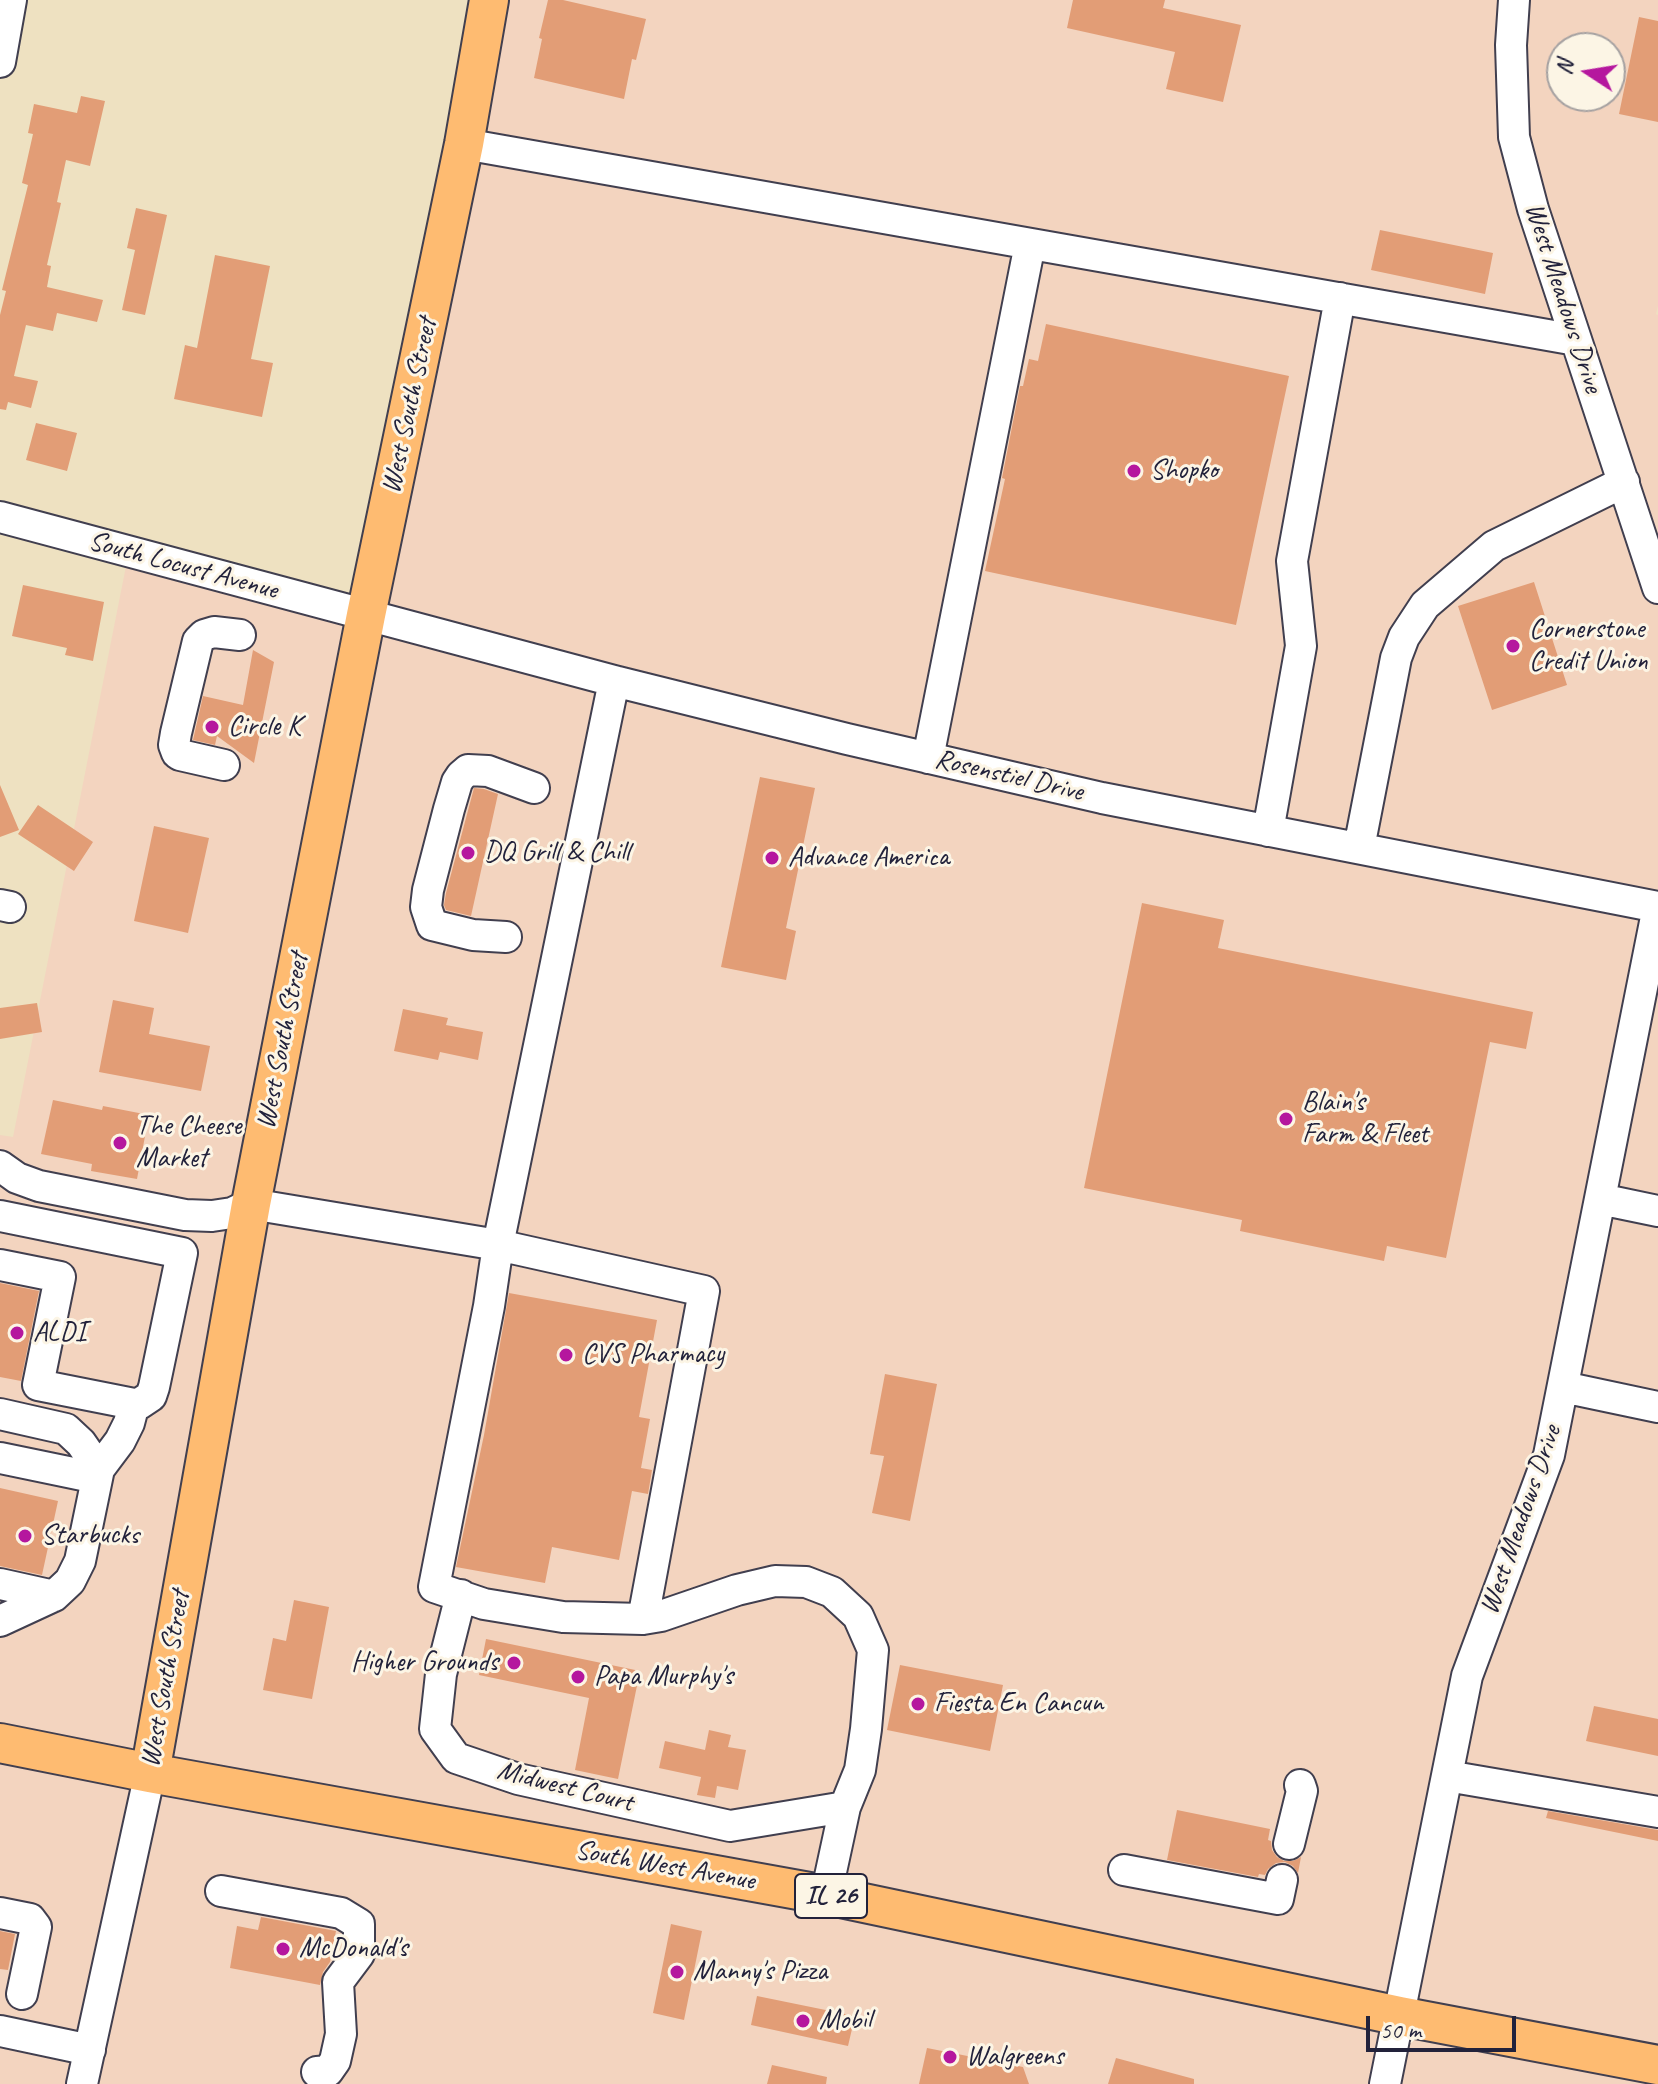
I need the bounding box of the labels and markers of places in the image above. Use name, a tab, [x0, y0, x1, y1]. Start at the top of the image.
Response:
place label: Shopko	[1150, 454, 1218, 488]
marker: Shopko	[1125, 462, 1143, 480]
place label: Cornerstone Credit Union	[1529, 613, 1647, 679]
marker: Cornerstone Credit Union	[1504, 637, 1522, 655]
place label: Circle K	[228, 710, 301, 744]
marker: Circle K	[203, 718, 221, 736]
place label: DQ Grill & Chill	[484, 836, 629, 870]
place label: Advance America	[788, 841, 949, 875]
marker: DQ Grill & Chill	[459, 844, 477, 862]
marker: Advance America	[763, 849, 781, 867]
place label: Blain's Farm & Fleet	[1302, 1086, 1428, 1152]
place label: The Cheese Market	[136, 1110, 241, 1176]
marker: Blain's Farm & Fleet	[1277, 1110, 1295, 1128]
marker: The Cheese Market	[111, 1134, 129, 1152]
place label: ALDI	[33, 1316, 86, 1350]
marker: ALDI	[8, 1324, 26, 1342]
place label: CVS Pharmacy	[582, 1338, 724, 1372]
marker: CVS Pharmacy	[557, 1346, 575, 1364]
place label: Starbucks	[41, 1519, 139, 1553]
marker: Starbucks	[16, 1527, 34, 1545]
place label: Higher Grounds	[351, 1646, 498, 1680]
marker: Higher Grounds	[505, 1654, 523, 1672]
place label: Papa Murphy's	[594, 1660, 733, 1694]
marker: Papa Murphy's	[569, 1668, 587, 1686]
place label: Fiesta En Cancun	[934, 1687, 1103, 1721]
marker: Fiesta En Cancun	[909, 1695, 927, 1713]
place label: McDonald's	[299, 1932, 408, 1966]
marker: McDonald's	[274, 1940, 292, 1958]
place label: Manny's Pizza	[693, 1955, 827, 1989]
marker: Manny's Pizza	[668, 1963, 686, 1981]
place label: Mobil	[819, 2004, 871, 2038]
marker: Mobil	[794, 2012, 812, 2030]
place label: Walgreens	[966, 2040, 1063, 2074]
marker: Walgreens	[941, 2048, 959, 2066]

